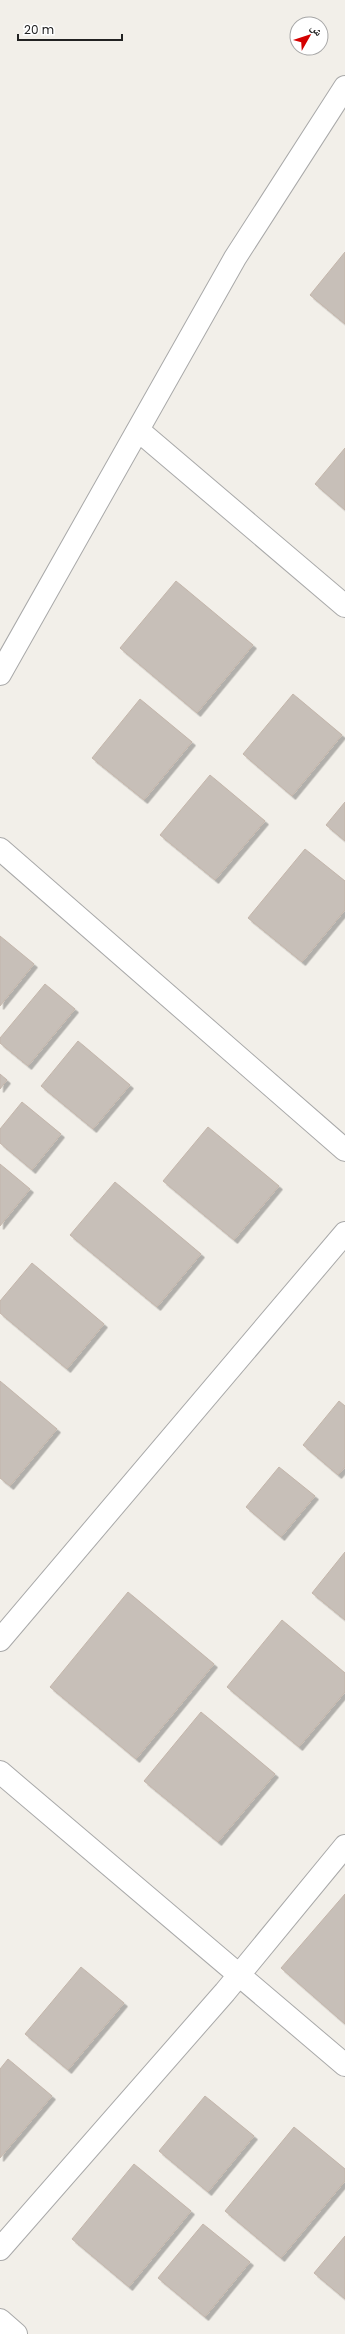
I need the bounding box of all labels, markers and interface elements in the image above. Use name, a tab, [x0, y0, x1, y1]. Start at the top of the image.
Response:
scale bar	[18, 16, 122, 42]
north arrow	[289, 16, 329, 56]
text: ش	[307, 20, 327, 40]
text: 20 m	[24, 21, 54, 38]

